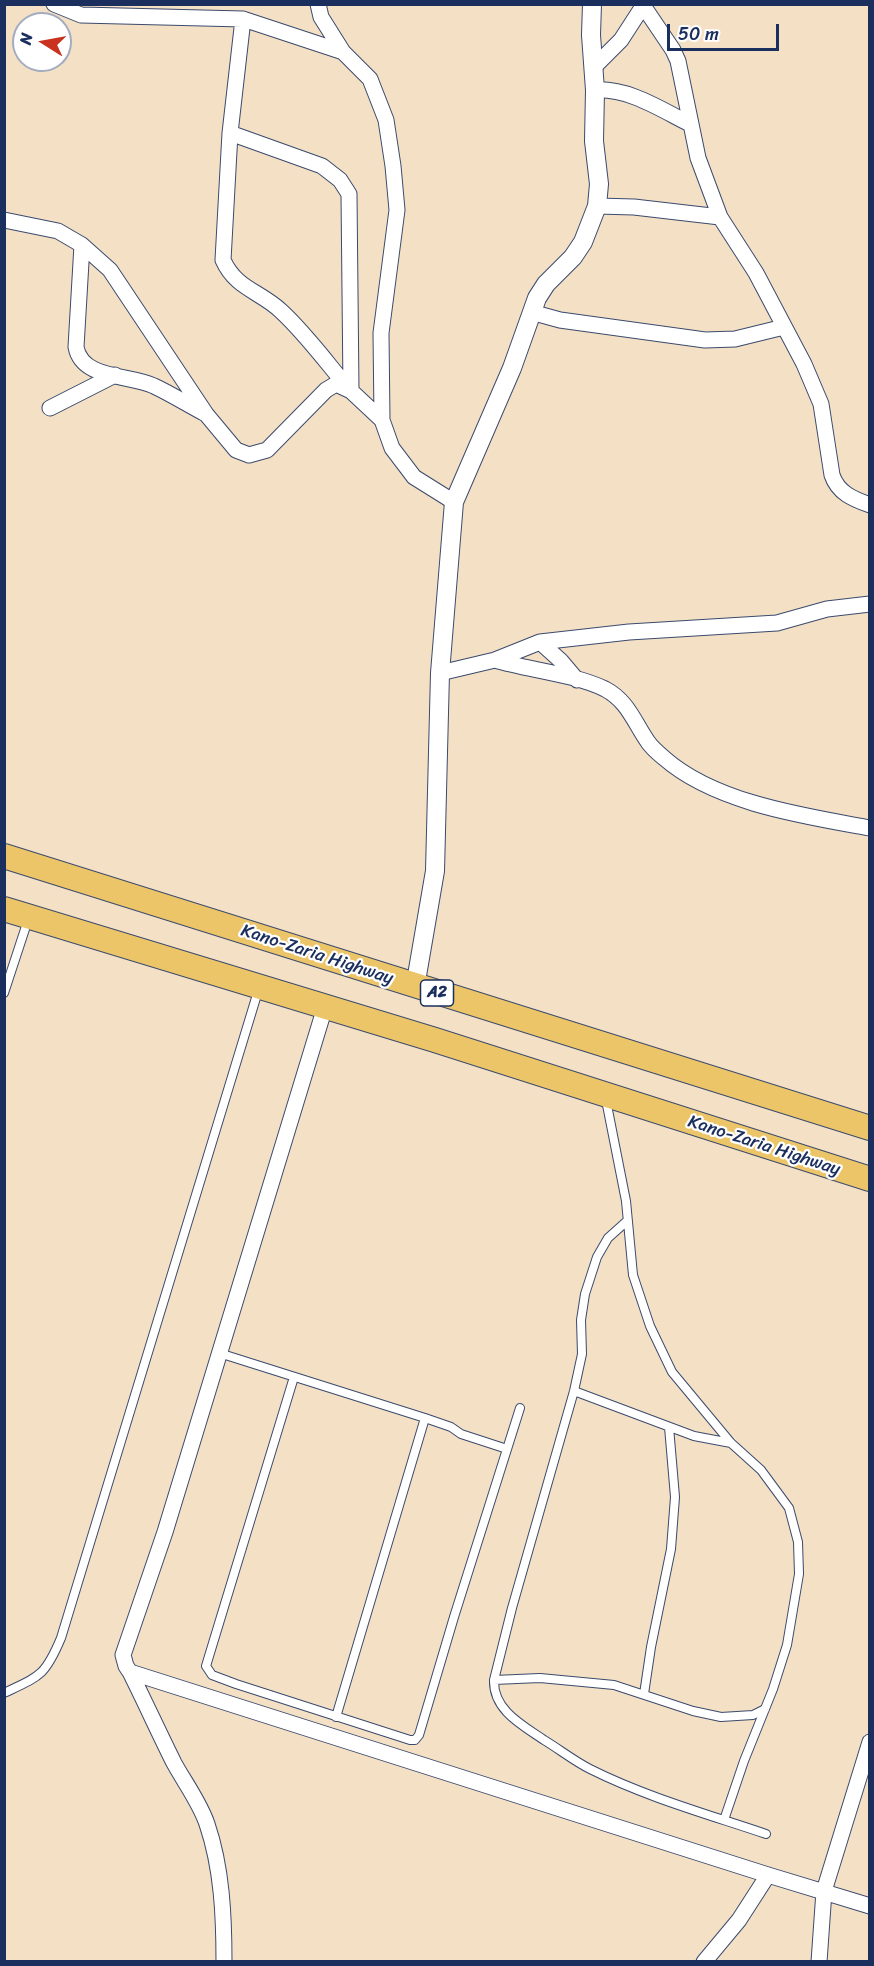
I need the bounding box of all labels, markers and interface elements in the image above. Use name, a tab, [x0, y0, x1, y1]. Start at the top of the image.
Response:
north arrow	[12, 12, 72, 72]
scale bar	[670, 12, 782, 50]
text: 50 m	[678, 18, 719, 50]
text: N	[11, 31, 41, 47]
street label: Kano-Zaria Highway	[238, 920, 396, 990]
road number: A2	[420, 980, 454, 1006]
street label: Kano-Zaria Highway	[685, 1111, 843, 1181]

